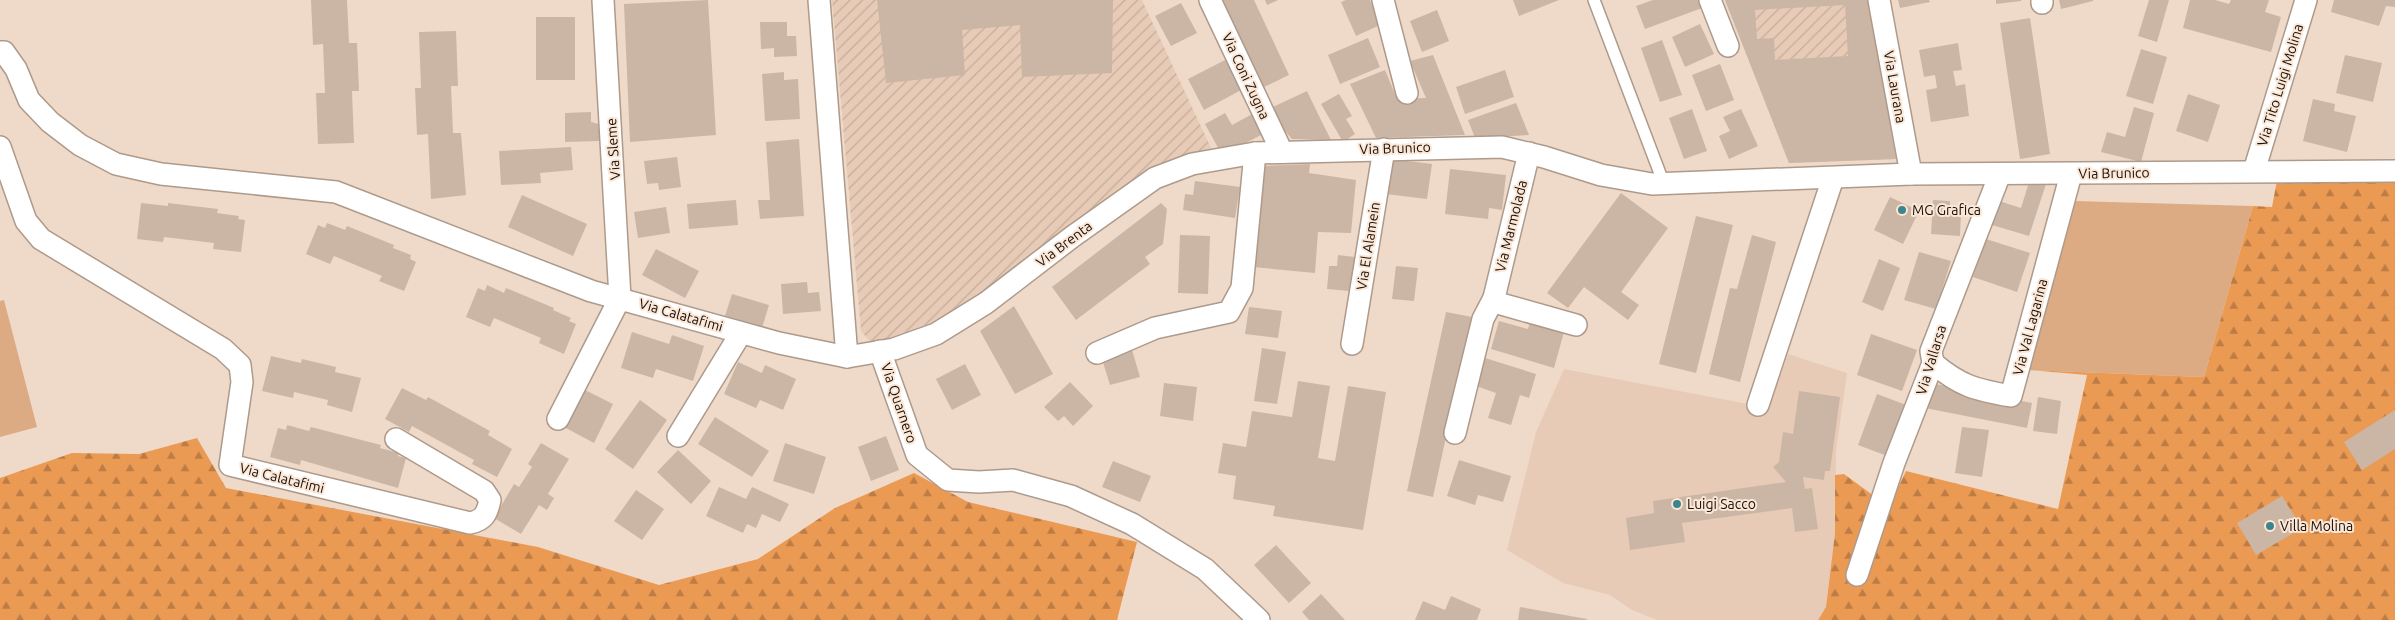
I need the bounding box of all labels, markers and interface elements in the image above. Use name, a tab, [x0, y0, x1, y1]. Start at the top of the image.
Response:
street label: Via Tito Luigi Molina	[2254, 22, 2306, 148]
street label: Via Coni Zugna	[1219, 30, 1273, 122]
street label: Via Laurana	[1881, 50, 1909, 124]
street label: Via Sleme	[603, 118, 623, 180]
street label: Via Brunico	[1359, 139, 1431, 157]
street label: Via Brunico	[2078, 164, 2150, 182]
street label: Via Marmolada	[1492, 178, 1530, 274]
street label: Via El Alamein	[1353, 201, 1383, 291]
place label: MG Grafica	[1912, 202, 1981, 218]
marker: MG Grafica	[1896, 204, 1908, 216]
street label: Via Brenta	[1033, 218, 1095, 270]
street label: Via Val Lagarina	[2009, 277, 2051, 377]
street label: Via Calatafimi	[637, 295, 725, 335]
street label: Via Vallarsa	[1913, 323, 1949, 397]
street label: Via Quarnero	[878, 361, 920, 445]
street label: Via Calatafimi	[238, 460, 326, 496]
place label: Luigi Sacco	[1687, 496, 1756, 512]
marker: Luigi Sacco	[1671, 498, 1683, 510]
place label: Villa Molina	[2280, 518, 2353, 534]
marker: Villa Molina	[2264, 520, 2276, 532]

